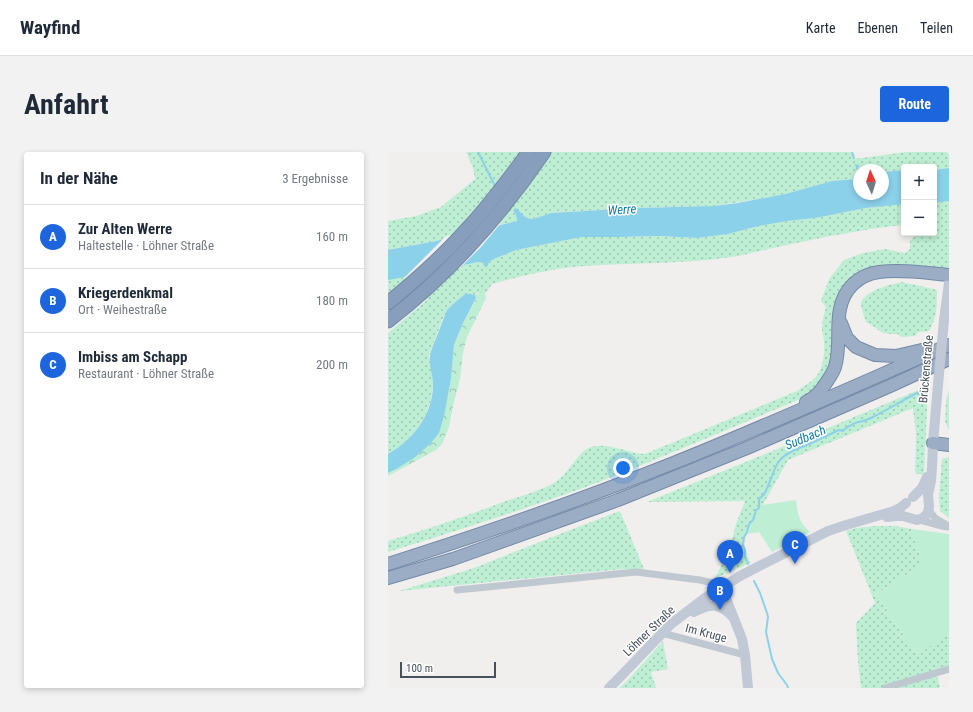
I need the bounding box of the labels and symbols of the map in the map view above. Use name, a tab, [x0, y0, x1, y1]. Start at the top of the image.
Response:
north arrow	[853, 164, 889, 200]
water label: Werre	[607, 201, 637, 218]
street label: Brückenstraße	[916, 334, 936, 404]
water label: Sudbach	[782, 422, 828, 453]
your location	[613, 458, 633, 478]
pin: C	[782, 531, 808, 564]
pin: A	[717, 540, 743, 573]
pin: B	[707, 577, 733, 610]
street label: Löhner Straße	[620, 603, 678, 659]
street label: Im Kruge	[684, 621, 729, 645]
scale bar	[400, 660, 496, 679]

